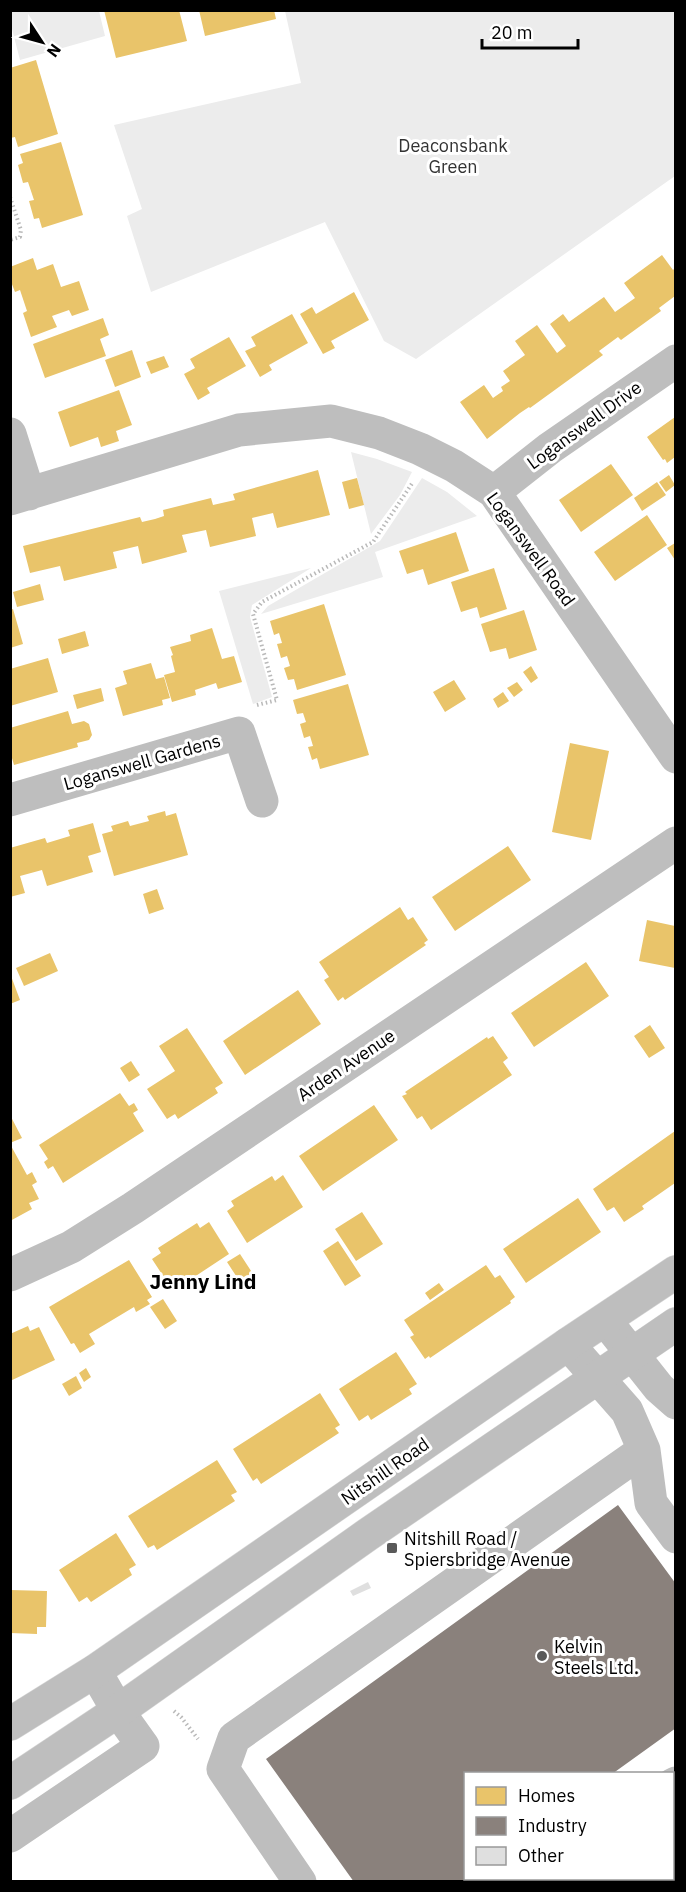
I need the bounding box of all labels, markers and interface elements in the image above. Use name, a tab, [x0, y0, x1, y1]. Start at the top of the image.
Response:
north arrow	[12, 12, 72, 72]
scale bar	[482, 12, 578, 50]
text: 20 m	[491, 21, 533, 44]
text: N	[43, 40, 66, 61]
park label: Deaconsbank Green	[398, 134, 508, 178]
street label: Loganswell Drive	[522, 376, 646, 474]
street label: Loganswell Road	[482, 487, 580, 611]
street label: Loganswell Gardens	[61, 729, 223, 795]
street label: Arden Avenue	[293, 1024, 399, 1106]
district label: Jenny Lind	[150, 1267, 257, 1295]
street label: Nitshill Road	[336, 1432, 434, 1510]
place label: Nitshill Road / Spiersbridge Avenue	[404, 1527, 570, 1571]
marker: Nitshill Road / Spiersbridge Avenue	[385, 1541, 399, 1555]
place label: Kelvin Steels Ltd.	[554, 1635, 639, 1679]
marker: Kelvin Steels Ltd.	[535, 1649, 549, 1663]
legend	[464, 1772, 674, 1880]
text: Homes	[518, 1784, 575, 1807]
text: Industry	[518, 1814, 587, 1837]
text: Other	[518, 1844, 564, 1867]

